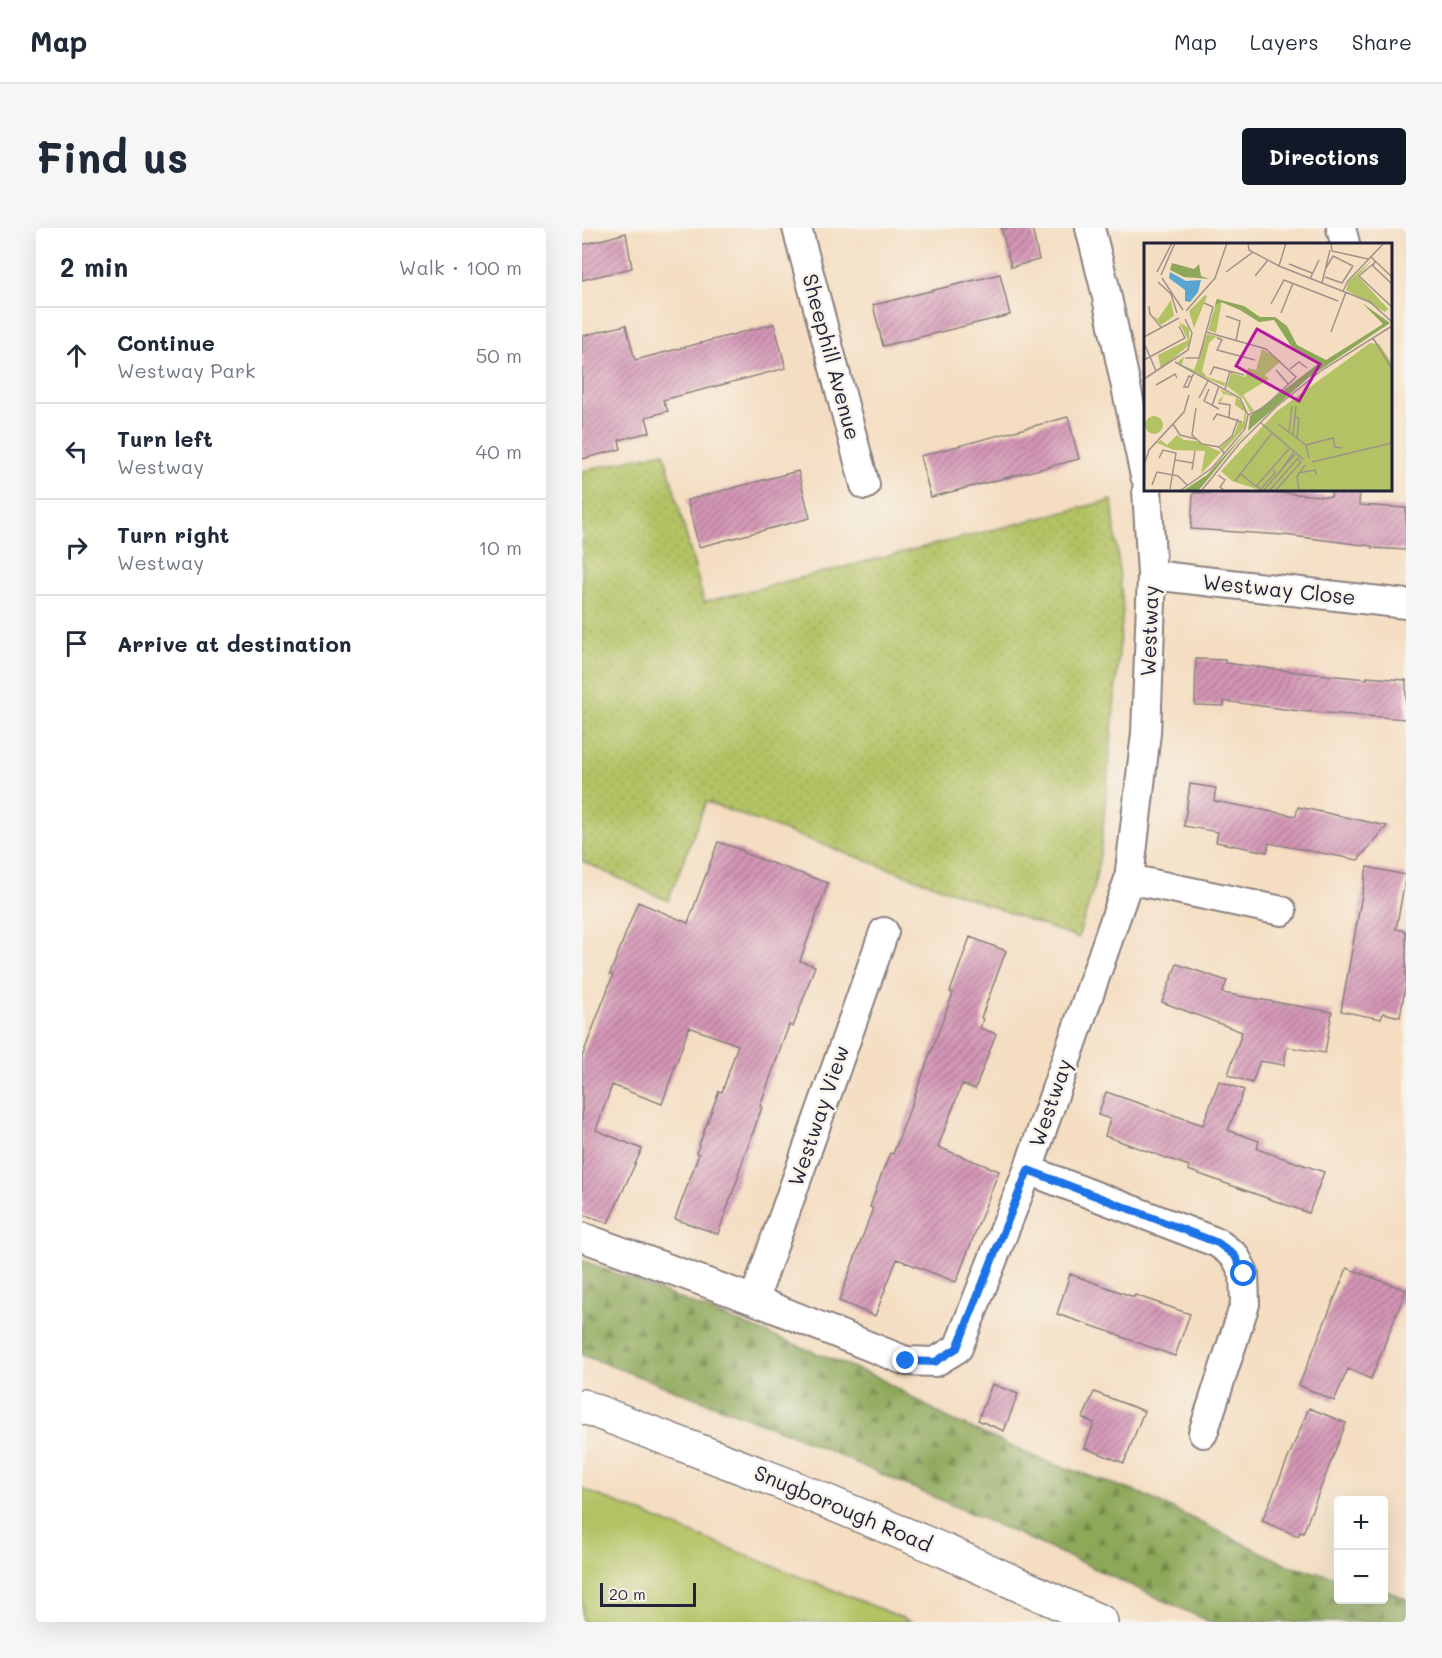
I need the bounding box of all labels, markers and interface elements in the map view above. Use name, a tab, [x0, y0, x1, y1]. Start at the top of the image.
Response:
text: Map	[30, 23, 87, 59]
text: Map	[1174, 28, 1217, 55]
text: Layers	[1250, 28, 1319, 55]
text: Share	[1352, 28, 1412, 55]
button: Directions	[1242, 128, 1406, 185]
text: Find us	[36, 129, 188, 184]
inset map	[1144, 243, 1391, 490]
text: 2 min	[60, 250, 128, 284]
text: Walk · 100 m	[399, 254, 522, 280]
street label: Sheephill Avenue	[797, 271, 868, 443]
text: Continue	[117, 328, 215, 357]
icon: ahead	[60, 339, 93, 372]
text: 50 m	[476, 342, 522, 368]
text: Westway Park	[117, 357, 256, 383]
text: Turn left	[117, 424, 213, 453]
icon: left	[60, 435, 93, 468]
text: 40 m	[476, 438, 522, 464]
text: Westway	[117, 453, 204, 479]
text: Turn right	[117, 520, 229, 549]
icon: right	[60, 531, 93, 564]
text: 10 m	[478, 534, 522, 560]
text: Westway	[117, 549, 204, 575]
street label: Westway Close	[1201, 567, 1357, 610]
street label: Westway	[1133, 585, 1164, 677]
icon: arrive	[60, 627, 93, 660]
text: Arrive at destination	[117, 629, 352, 658]
street label: Westway View	[781, 1042, 854, 1189]
street label: Westway	[1022, 1055, 1077, 1150]
route start	[1230, 1260, 1256, 1286]
route end	[892, 1347, 918, 1373]
street label: Snugborough Road	[751, 1458, 937, 1557]
map controls	[1334, 1496, 1388, 1604]
button: +	[1334, 1496, 1388, 1550]
button: −	[1334, 1550, 1388, 1604]
scale bar	[600, 1580, 696, 1608]
text: 20 m	[609, 1583, 646, 1604]

